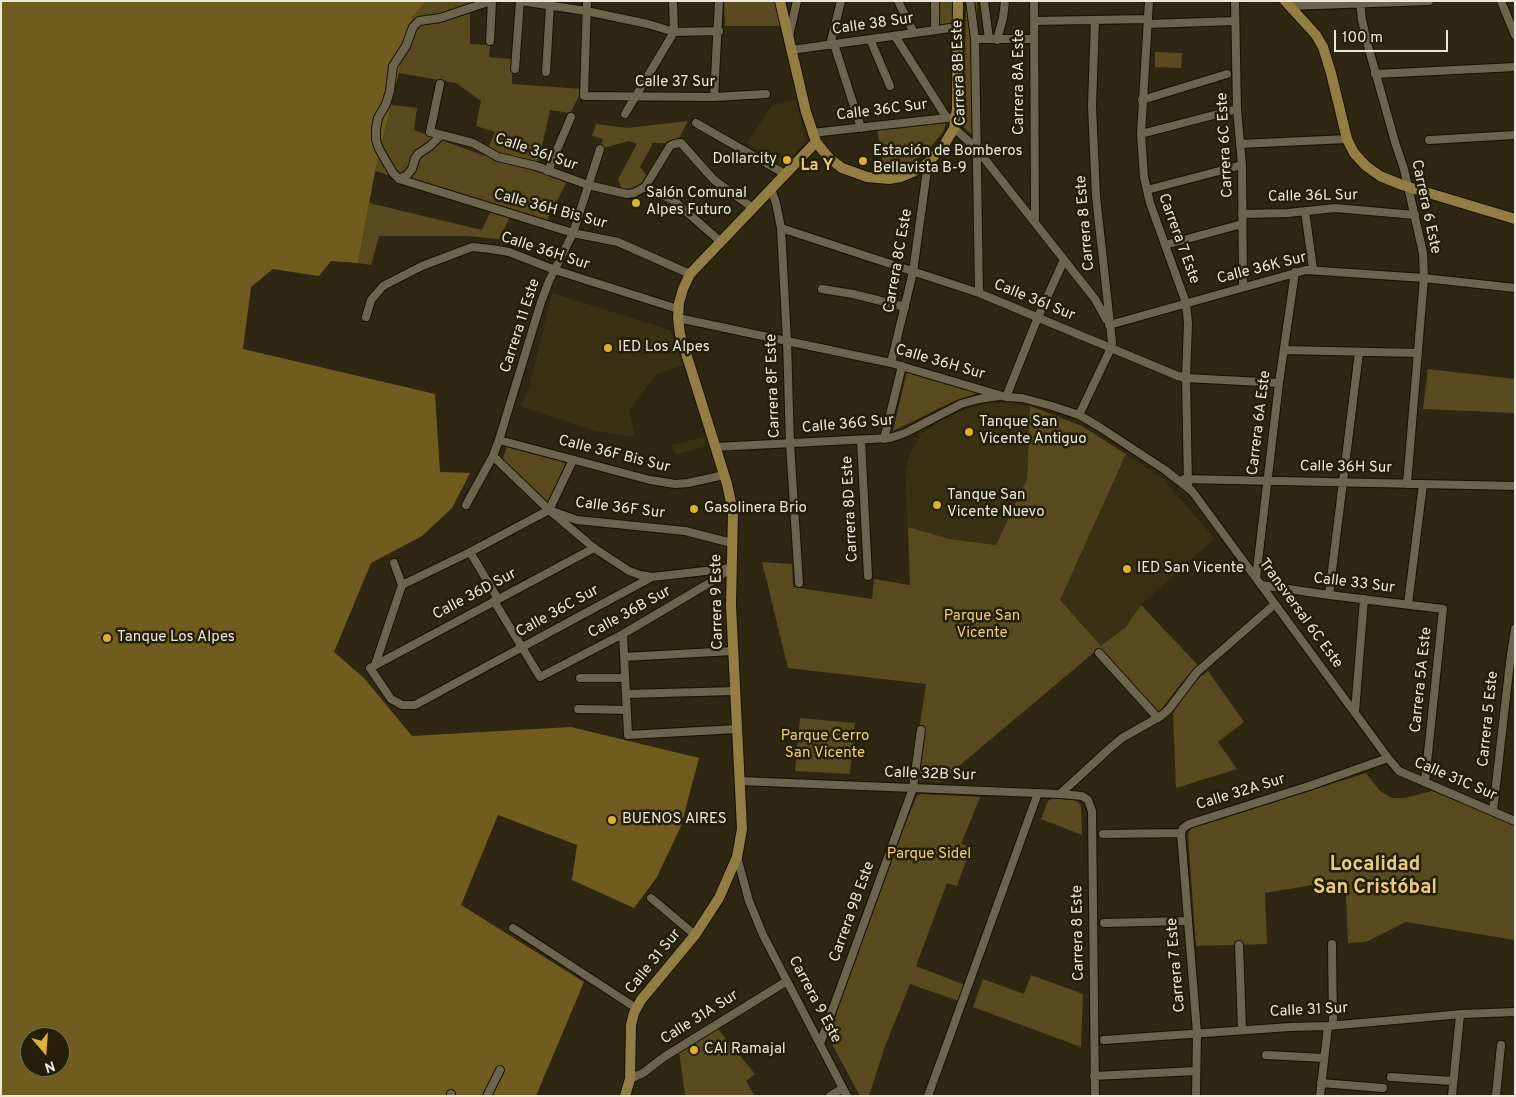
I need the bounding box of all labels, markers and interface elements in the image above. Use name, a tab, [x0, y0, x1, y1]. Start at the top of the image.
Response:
street label: Calle 38 Sur	[831, 10, 915, 40]
street label: Carrera 8B Este	[949, 20, 971, 126]
scale bar	[1336, 20, 1450, 52]
street label: Carrera 8A Este	[1011, 29, 1029, 135]
text: 100 m	[1342, 29, 1383, 48]
street label: Calle 37 Sur	[635, 74, 715, 92]
street label: Carrera 6C Este	[1214, 92, 1238, 198]
street label: Calle 36C Sur	[835, 96, 929, 126]
street label: Calle 36I Sur	[492, 130, 580, 176]
place label: Estación de Bomberos Bellavista B-9	[873, 143, 1022, 178]
place label: Dollarcity	[713, 151, 777, 169]
marker: Dollarcity	[781, 154, 793, 166]
marker: Estación de Bomberos Bellavista B-9	[857, 155, 869, 167]
district label: La Y	[801, 157, 833, 177]
street label: Carrera 6 Este	[1406, 158, 1444, 256]
street label: Carrera 8 Este	[1073, 174, 1099, 272]
place label: Salón Comunal Alpes Futuro	[646, 185, 747, 220]
street label: Calle 36H Bis Sur	[491, 186, 609, 234]
street label: Calle 36L Sur	[1268, 187, 1358, 207]
street label: Carrera 7 Este	[1153, 191, 1203, 287]
marker: Salón Comunal Alpes Futuro	[630, 197, 642, 209]
street label: Carrera 8C Este	[881, 207, 917, 315]
street label: Calle 36H Sur	[498, 229, 592, 275]
street label: Calle 36K Sur	[1215, 249, 1309, 289]
street label: Carrera 11 Este	[497, 277, 545, 375]
street label: Calle 36I Sur	[991, 277, 1077, 325]
street label: Carrera 8F Este	[763, 334, 785, 438]
place label: IED Los Alpes	[618, 339, 710, 357]
marker: IED Los Alpes	[602, 342, 614, 354]
street label: Calle 36H Sur	[893, 342, 987, 384]
street label: Carrera 6A Este	[1245, 369, 1275, 477]
street label: Calle 36G Sur	[801, 412, 895, 438]
place label: Tanque San Vicente Antiguo	[979, 414, 1087, 449]
marker: Tanque San Vicente Antiguo	[963, 426, 975, 438]
street label: Calle 36F Bis Sur	[556, 432, 672, 478]
street label: Carrera 8D Este	[839, 455, 863, 563]
street label: Calle 36H Sur	[1300, 458, 1392, 478]
place label: Tanque San Vicente Nuevo	[947, 487, 1044, 522]
street label: Calle 36F Sur	[574, 495, 666, 523]
marker: Tanque San Vicente Nuevo	[931, 499, 943, 511]
place label: Gasolinera Brio	[704, 500, 807, 518]
marker: Gasolinera Brio	[688, 503, 700, 515]
street label: Carrera 9 Este	[708, 554, 728, 650]
street label: Transversal 6C Este	[1254, 556, 1346, 672]
place label: IED San Vicente	[1137, 560, 1244, 578]
marker: IED San Vicente	[1121, 563, 1133, 575]
street label: Calle 36D Sur	[430, 565, 520, 625]
street label: Calle 33 Sur	[1312, 570, 1396, 598]
street label: Calle 36C Sur	[514, 582, 602, 642]
street label: Calle 36B Sur	[586, 583, 674, 643]
park label: Parque San Vicente	[944, 608, 1020, 643]
street label: Carrera 5A Este	[1408, 626, 1436, 734]
place label: Tanque Los Alpes	[117, 629, 235, 647]
marker: Tanque Los Alpes	[101, 632, 113, 644]
street label: Carrera 5 Este	[1475, 670, 1503, 768]
park label: Parque Cerro San Vicente	[781, 728, 869, 763]
street label: Calle 31C Sur	[1411, 754, 1499, 806]
street label: Calle 32B Sur	[884, 764, 976, 786]
street label: Calle 32A Sur	[1194, 771, 1288, 815]
place label: BUENOS AIRES	[622, 811, 727, 829]
marker: BUENOS AIRES	[606, 814, 618, 826]
park label: Parque Sidel	[887, 846, 971, 864]
district label: Localidad San Cristóbal	[1313, 854, 1437, 901]
street label: Carrera 9B Este	[826, 859, 880, 965]
street label: Carrera 8 Este	[1069, 885, 1089, 981]
street label: Carrera 7 Este	[1164, 917, 1190, 1013]
street label: Calle 31 Sur	[622, 926, 686, 998]
street label: Carrera 9 Este	[784, 953, 844, 1047]
street label: Calle 31A Sur	[658, 987, 742, 1049]
street label: Calle 31 Sur	[1269, 1000, 1349, 1022]
north arrow	[20, 1027, 70, 1077]
place label: CAI Ramajal	[704, 1041, 786, 1059]
marker: CAI Ramajal	[688, 1044, 700, 1056]
text: N	[42, 1056, 57, 1075]

